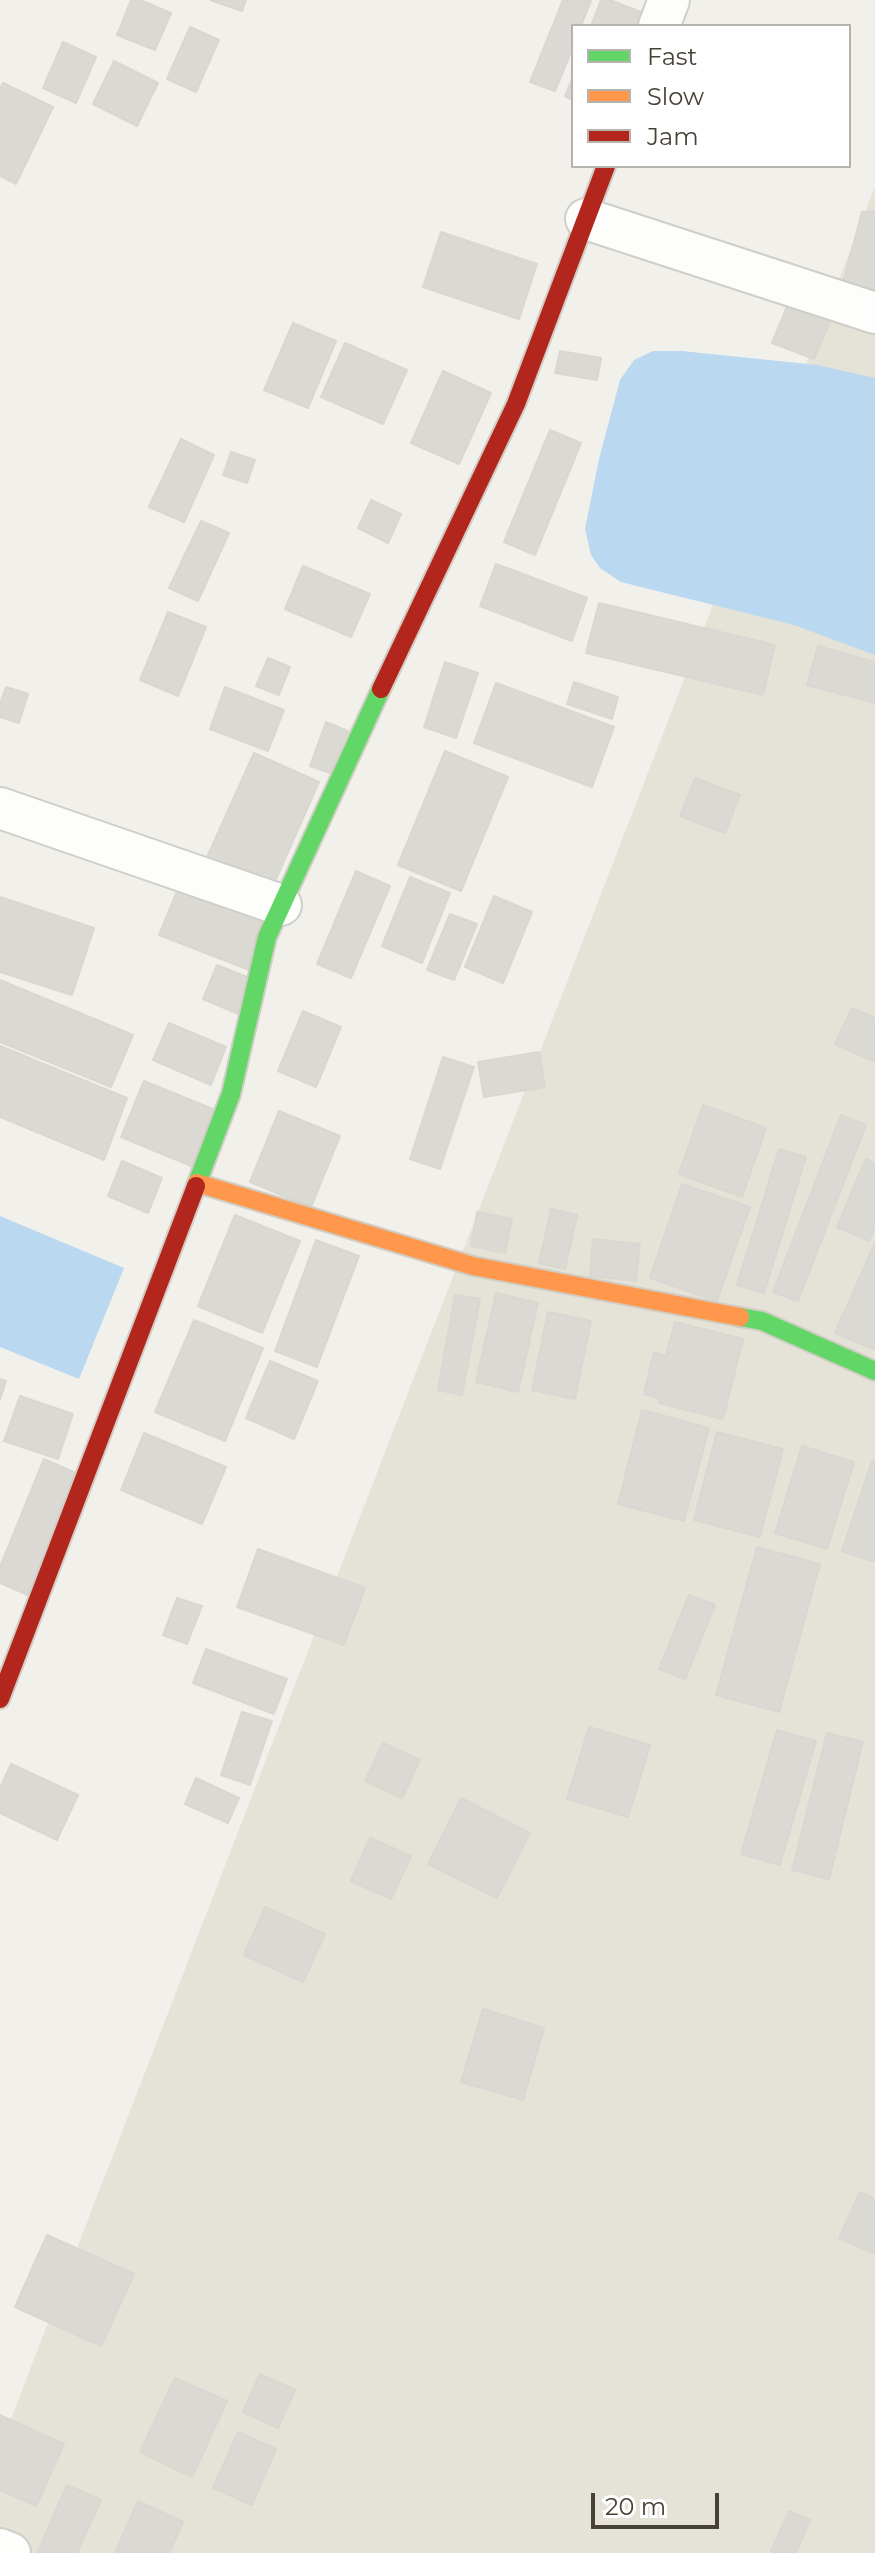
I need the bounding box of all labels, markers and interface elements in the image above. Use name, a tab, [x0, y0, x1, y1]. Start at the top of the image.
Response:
legend	[571, 24, 851, 168]
text: Fast	[647, 42, 697, 71]
text: Slow	[647, 82, 704, 111]
text: Jam	[647, 122, 699, 151]
scale bar	[595, 2477, 723, 2527]
text: 20 m	[605, 2492, 666, 2521]

